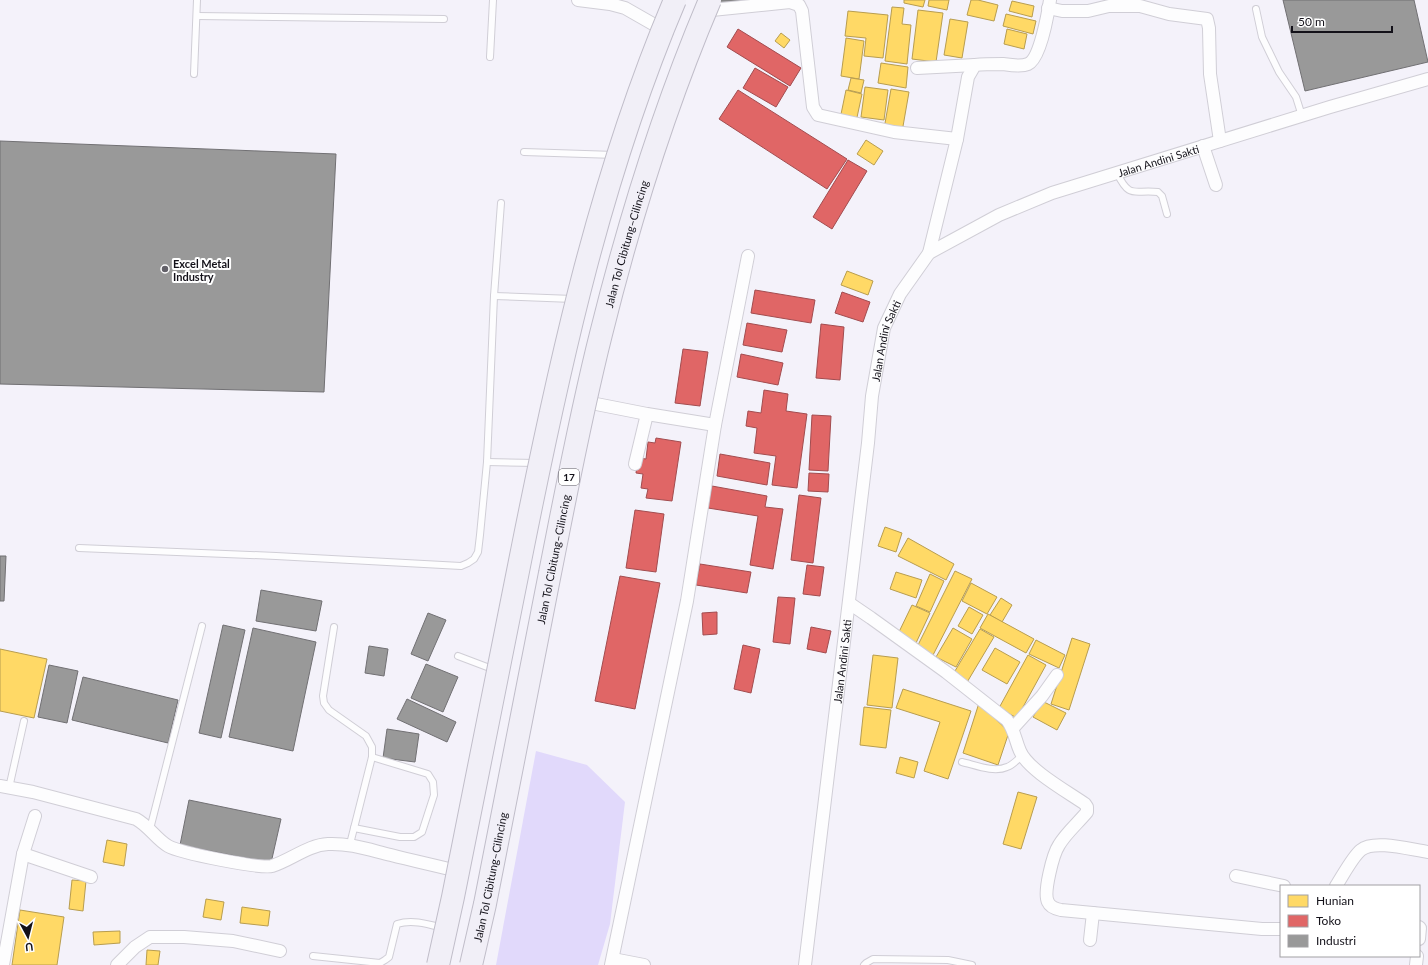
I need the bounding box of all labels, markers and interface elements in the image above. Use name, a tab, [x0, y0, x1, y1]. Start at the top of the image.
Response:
scale bar	[1292, 8, 1392, 34]
text: 50 m	[1298, 14, 1325, 29]
street label: Jalan Andini Sakti	[1116, 141, 1201, 179]
street label: Jalan Tol Cibitung–Cilincing	[602, 178, 650, 309]
place label: Excel Metal Industry	[173, 257, 230, 283]
marker: Excel Metal Industry	[160, 264, 170, 274]
street label: Jalan Andini Sakti	[868, 298, 903, 382]
road number: 17	[559, 469, 579, 485]
street label: Jalan Tol Cibitung–Cilincing	[533, 493, 572, 625]
street label: Jalan Andini Sakti	[830, 618, 853, 704]
street label: Jalan Tol Cibitung–Cilincing	[470, 811, 509, 943]
legend	[1280, 885, 1420, 957]
text: Hunian	[1316, 893, 1354, 908]
text: Toko	[1316, 913, 1341, 928]
north arrow	[8, 917, 48, 957]
text: Industri	[1316, 933, 1356, 948]
text: U	[24, 940, 34, 954]

